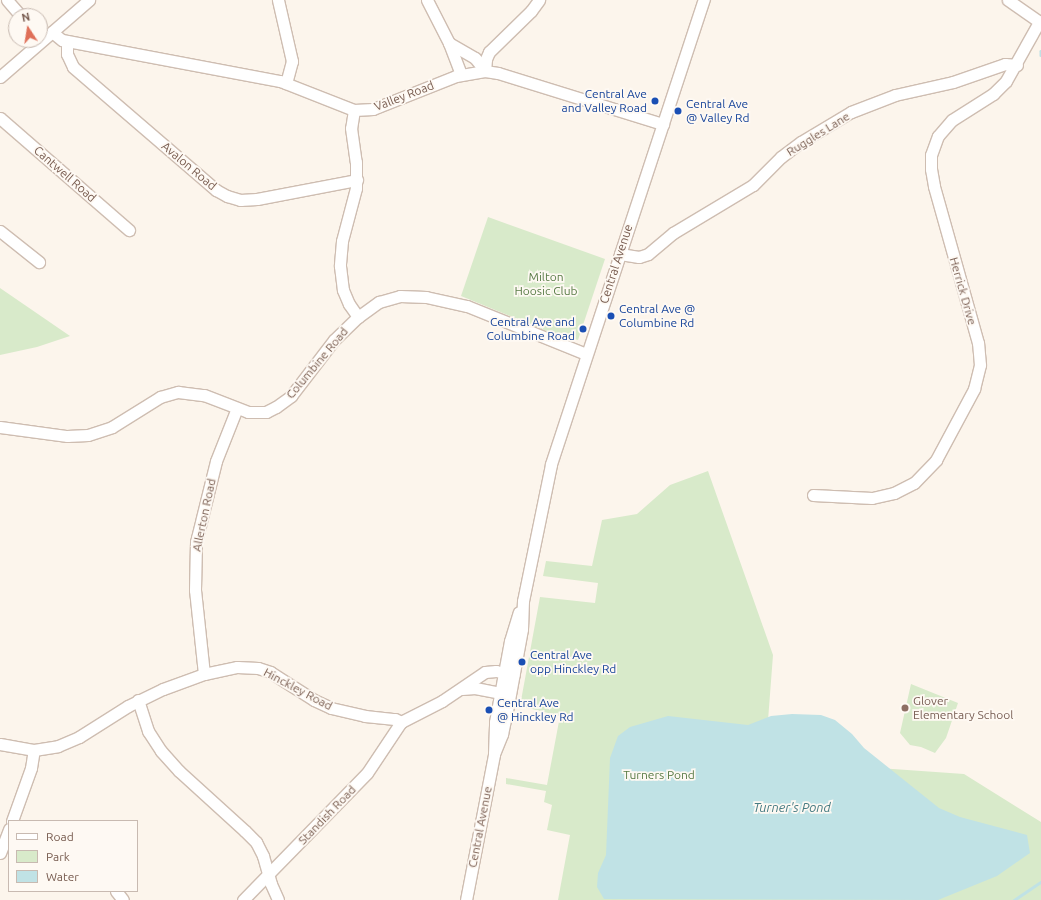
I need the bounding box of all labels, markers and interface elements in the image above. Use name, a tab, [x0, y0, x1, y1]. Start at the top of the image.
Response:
north arrow	[8, 8, 48, 48]
text: N	[20, 11, 31, 24]
street label: Valley Road	[372, 78, 436, 114]
place label: Central Ave and Valley Road	[562, 87, 647, 115]
marker: Central Ave and Valley Road	[650, 96, 660, 106]
place label: Central Ave @ Valley Rd	[686, 97, 750, 125]
marker: Central Ave @ Valley Rd	[673, 106, 683, 116]
street label: Ruggles Lane	[784, 109, 852, 159]
street label: Avalon Road	[159, 139, 219, 193]
street label: Cantwell Road	[31, 143, 99, 205]
street label: Central Avenue	[596, 223, 636, 305]
street label: Herrick Drive	[946, 255, 980, 327]
park label: Milton Hoosic Club	[514, 270, 578, 298]
place label: Central Ave @ Columbine Rd	[619, 302, 695, 330]
marker: Central Ave @ Columbine Rd	[606, 311, 616, 321]
place label: Central Ave and Columbine Road	[486, 315, 575, 343]
street label: Columbine Road	[283, 324, 351, 402]
marker: Central Ave and Columbine Road	[578, 324, 588, 334]
street label: Allerton Road	[189, 477, 219, 553]
place label: Central Ave opp Hinckley Rd	[530, 648, 616, 676]
marker: Central Ave opp Hinckley Rd	[517, 657, 527, 667]
street label: Hinckley Road	[261, 665, 335, 713]
place label: Glover Elementary School	[913, 694, 1013, 722]
place label: Central Ave @ Hinckley Rd	[497, 696, 574, 724]
marker: Glover Elementary School	[900, 703, 910, 713]
marker: Central Ave @ Hinckley Rd	[484, 705, 494, 715]
park label: Turners Pond	[623, 768, 695, 782]
street label: Standish Road	[295, 783, 359, 847]
street label: Central Avenue	[465, 785, 495, 869]
water label: Turner's Pond	[753, 799, 831, 815]
legend	[8, 820, 138, 892]
text: Road	[46, 830, 74, 843]
text: Park	[46, 850, 70, 863]
text: Water	[46, 870, 79, 883]

